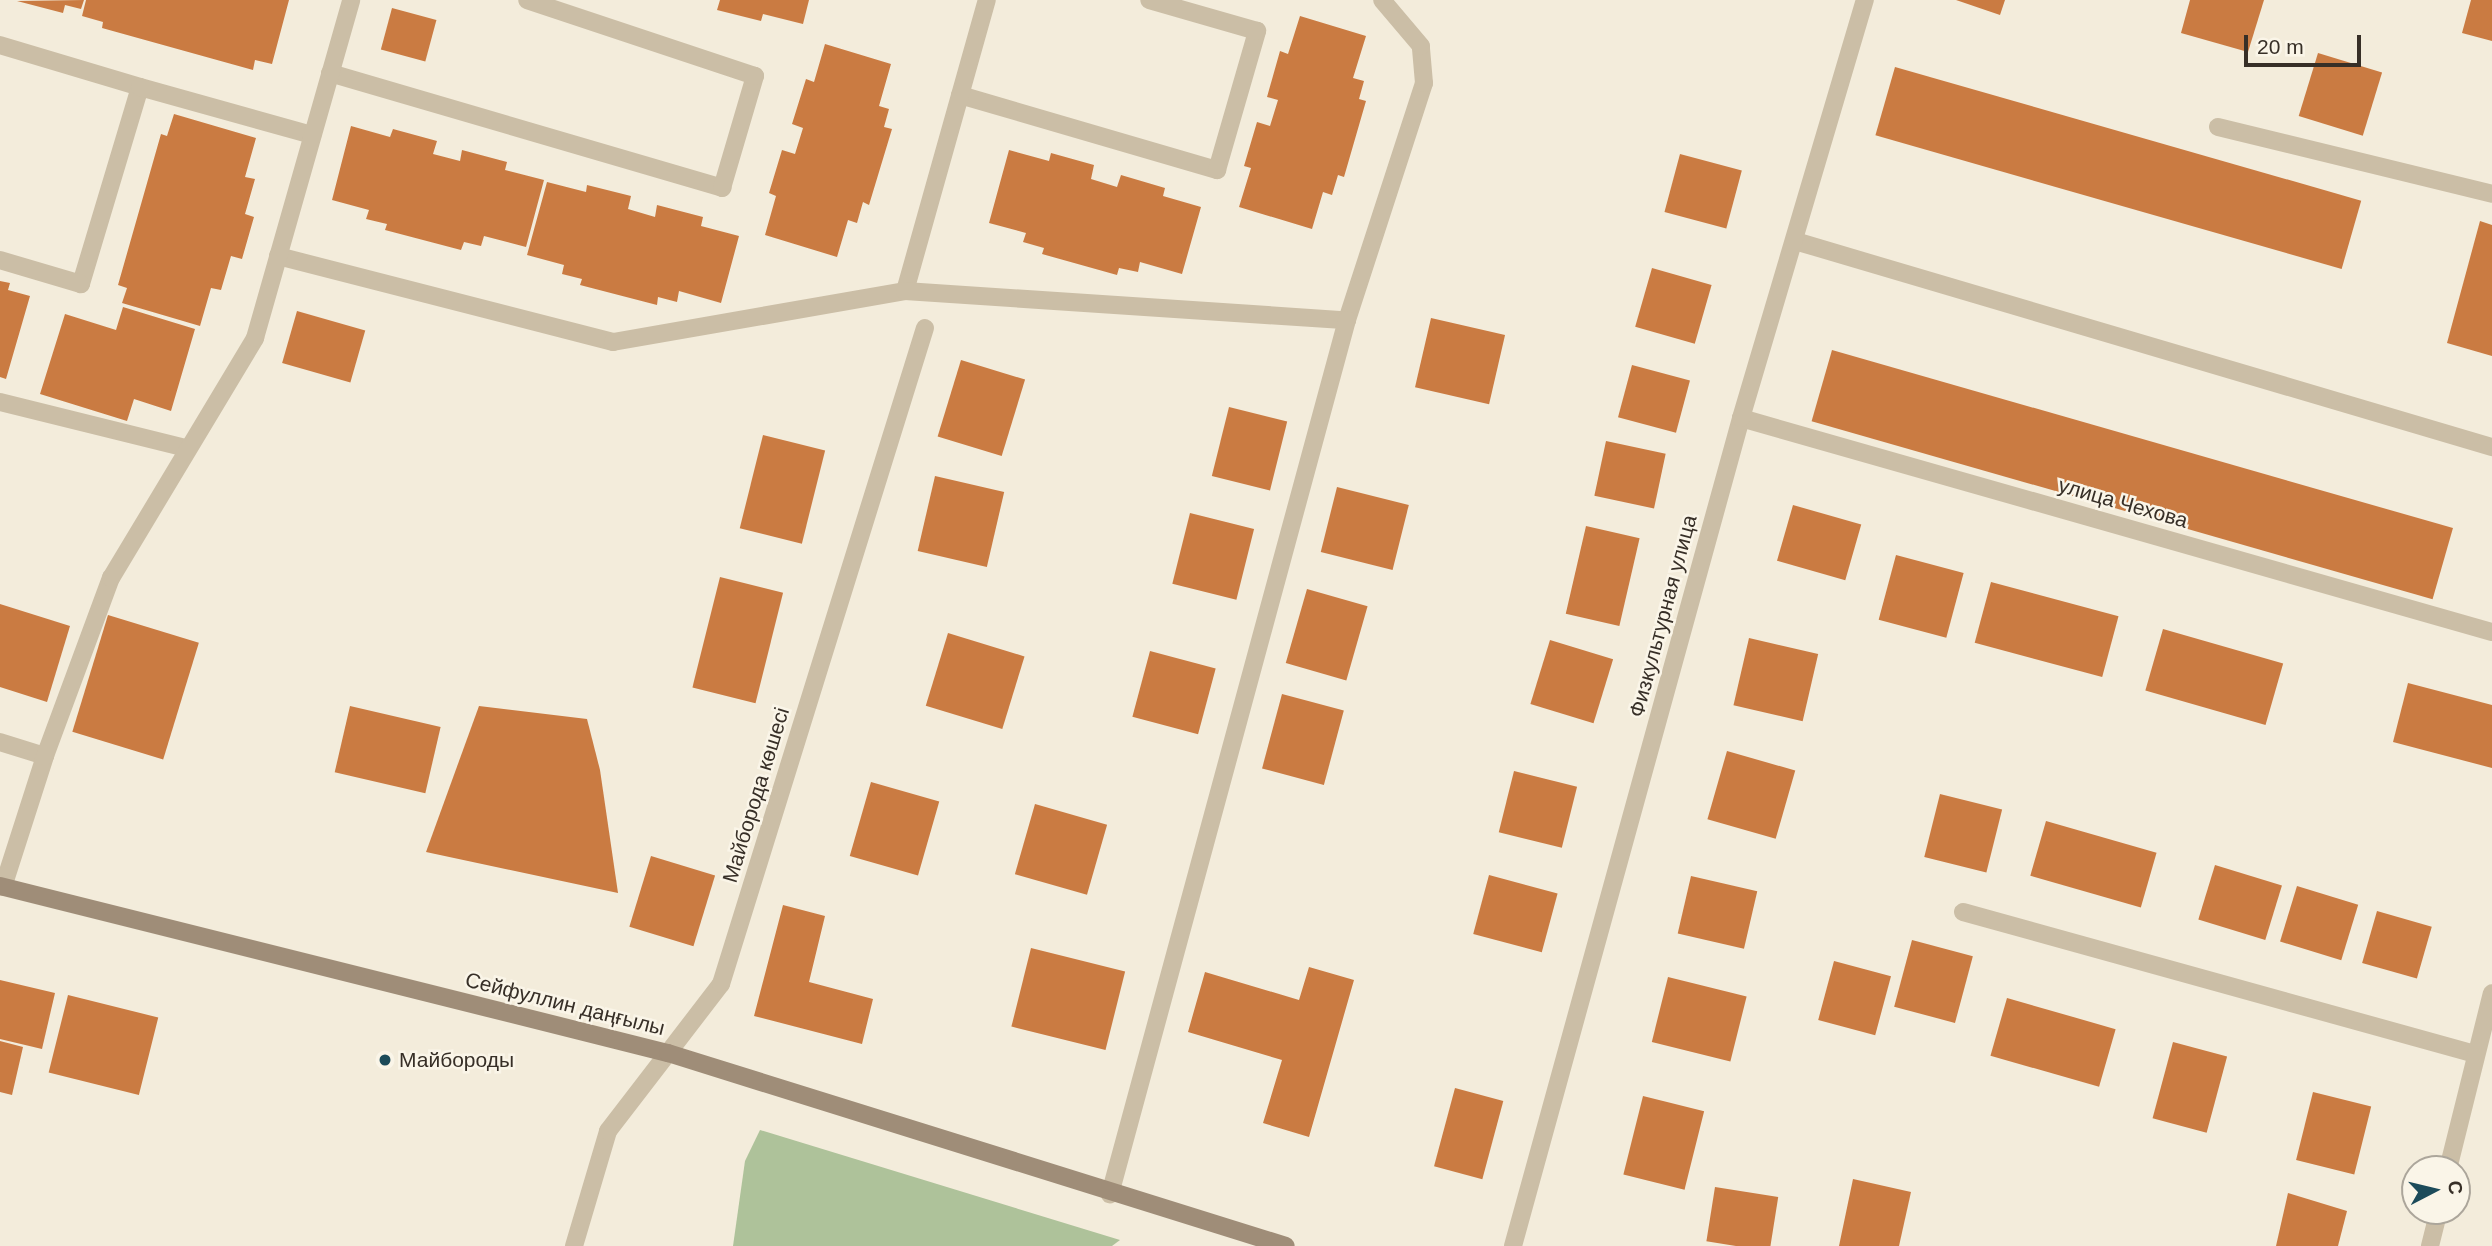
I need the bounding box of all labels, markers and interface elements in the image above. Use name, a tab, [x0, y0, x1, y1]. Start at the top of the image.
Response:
scale bar	[2247, 21, 2364, 65]
text: 20 m	[2257, 35, 2304, 58]
street label: улица Чехова	[2055, 473, 2191, 533]
street label: Физкультурная улица	[1624, 512, 1702, 720]
street label: Майборода көшесі	[717, 704, 795, 886]
street label: Сейфуллин даңғылы	[463, 967, 667, 1041]
place label: Майбороды	[399, 1047, 514, 1073]
marker: Майбороды	[377, 1052, 393, 1068]
north arrow	[2401, 1155, 2471, 1225]
text: С	[2444, 1180, 2467, 1196]

